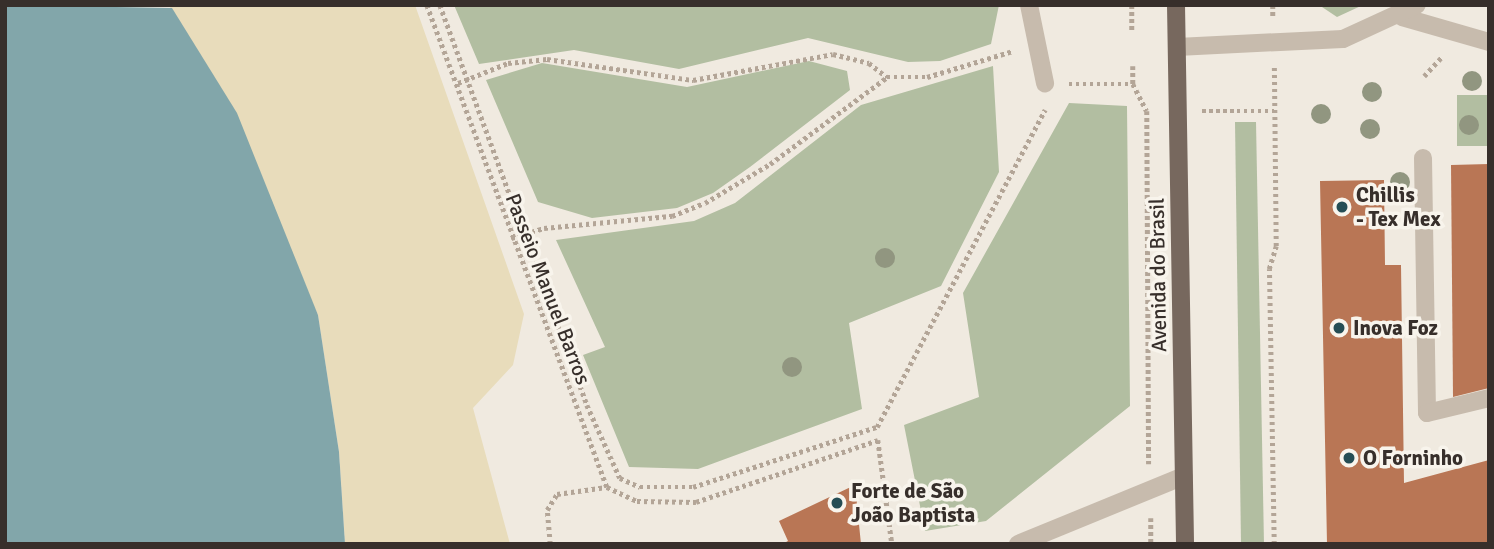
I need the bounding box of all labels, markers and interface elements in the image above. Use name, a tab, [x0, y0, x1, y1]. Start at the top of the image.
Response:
place label: Chillis - Tex Mex	[1356, 182, 1441, 232]
street label: Passeio Manuel Barros	[500, 190, 596, 388]
street label: Avenida do Brasil	[1144, 198, 1172, 352]
marker: Chillis - Tex Mex	[1334, 199, 1350, 215]
place label: Inova Foz	[1353, 315, 1438, 341]
marker: Inova Foz	[1331, 320, 1347, 336]
place label: O Forninho	[1363, 445, 1463, 471]
marker: O Forninho	[1341, 450, 1357, 466]
place label: Forte de São João Baptista	[851, 478, 975, 528]
marker: Forte de São João Baptista	[829, 495, 845, 511]

